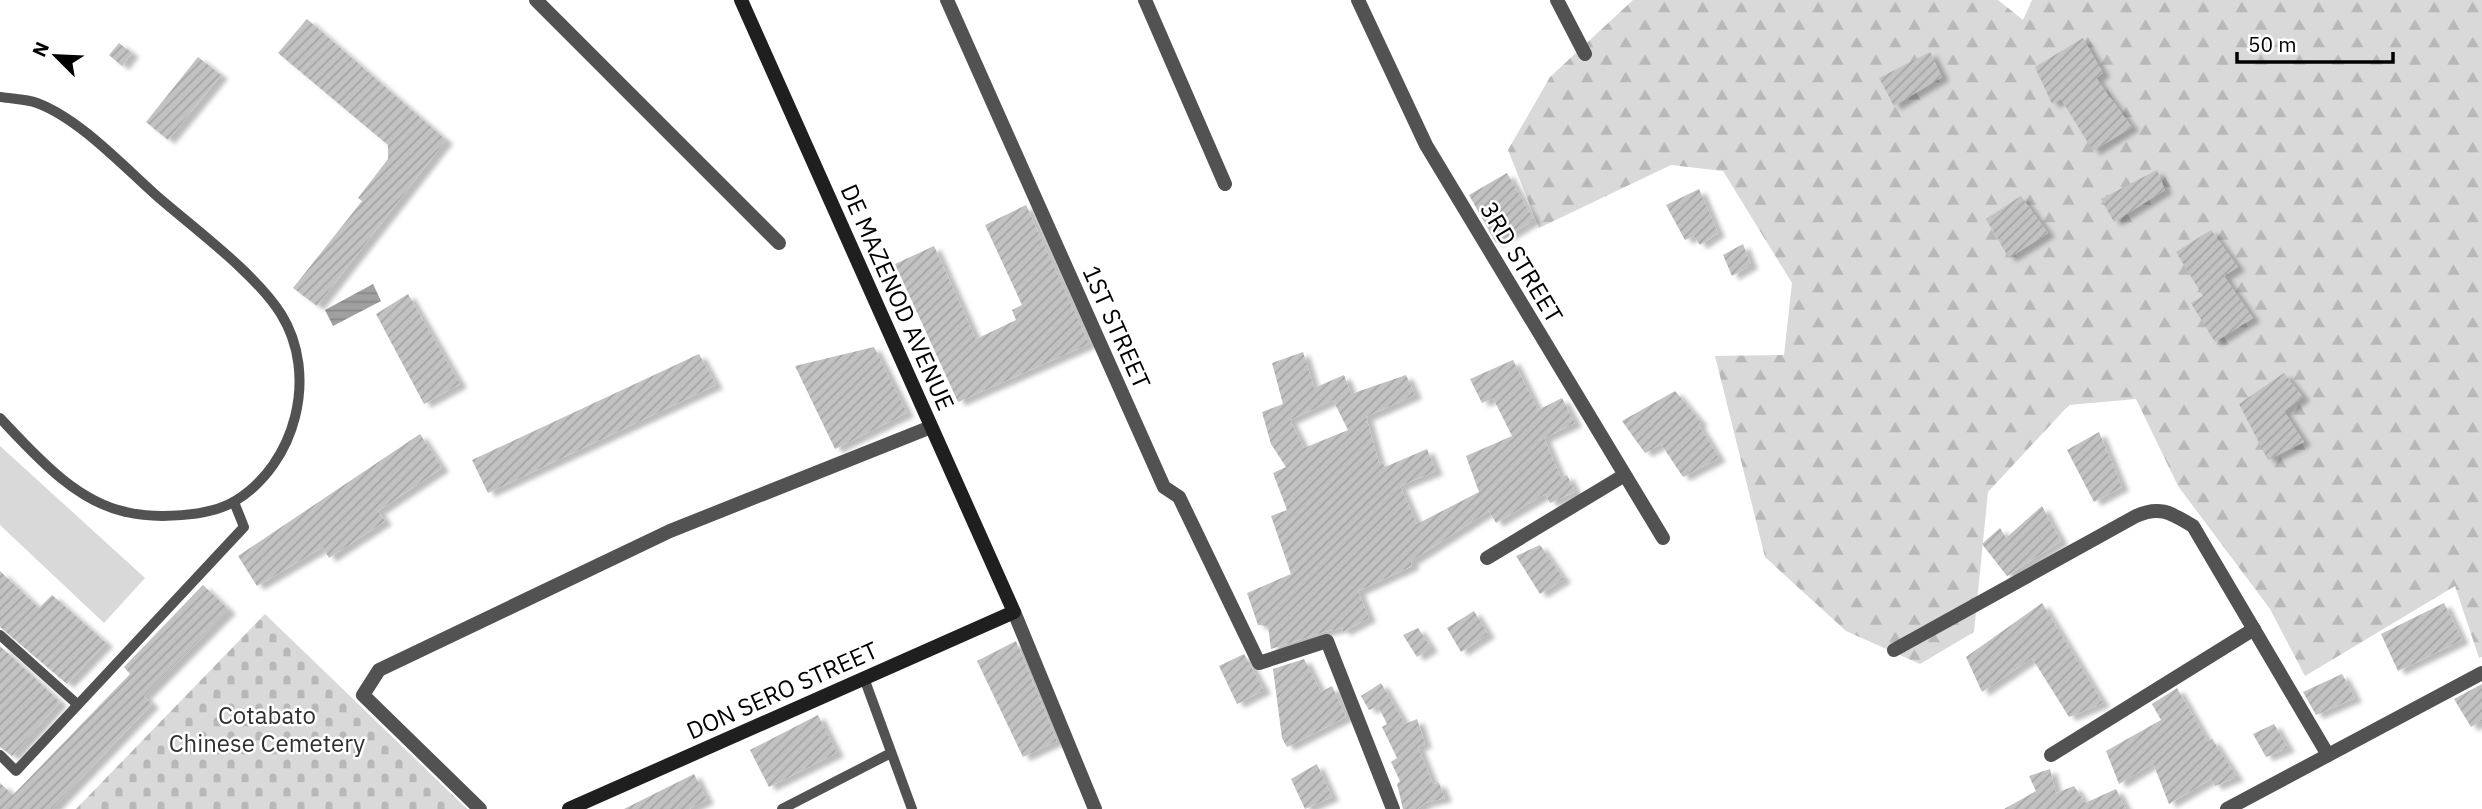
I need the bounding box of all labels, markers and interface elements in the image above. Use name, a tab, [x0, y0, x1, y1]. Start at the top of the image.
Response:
north arrow	[21, 21, 91, 91]
scale bar	[2237, 21, 2393, 65]
text: 50 m	[2248, 30, 2297, 58]
text: N	[27, 38, 54, 60]
street label: DE MAZENOD AVENUE	[834, 179, 962, 415]
street label: 3RD STREET	[1473, 195, 1571, 329]
street label: 1ST STREET	[1076, 260, 1159, 394]
street label: DON SERO STREET	[681, 633, 883, 746]
park label: Cotabato Chinese Cemetery	[169, 699, 365, 759]

